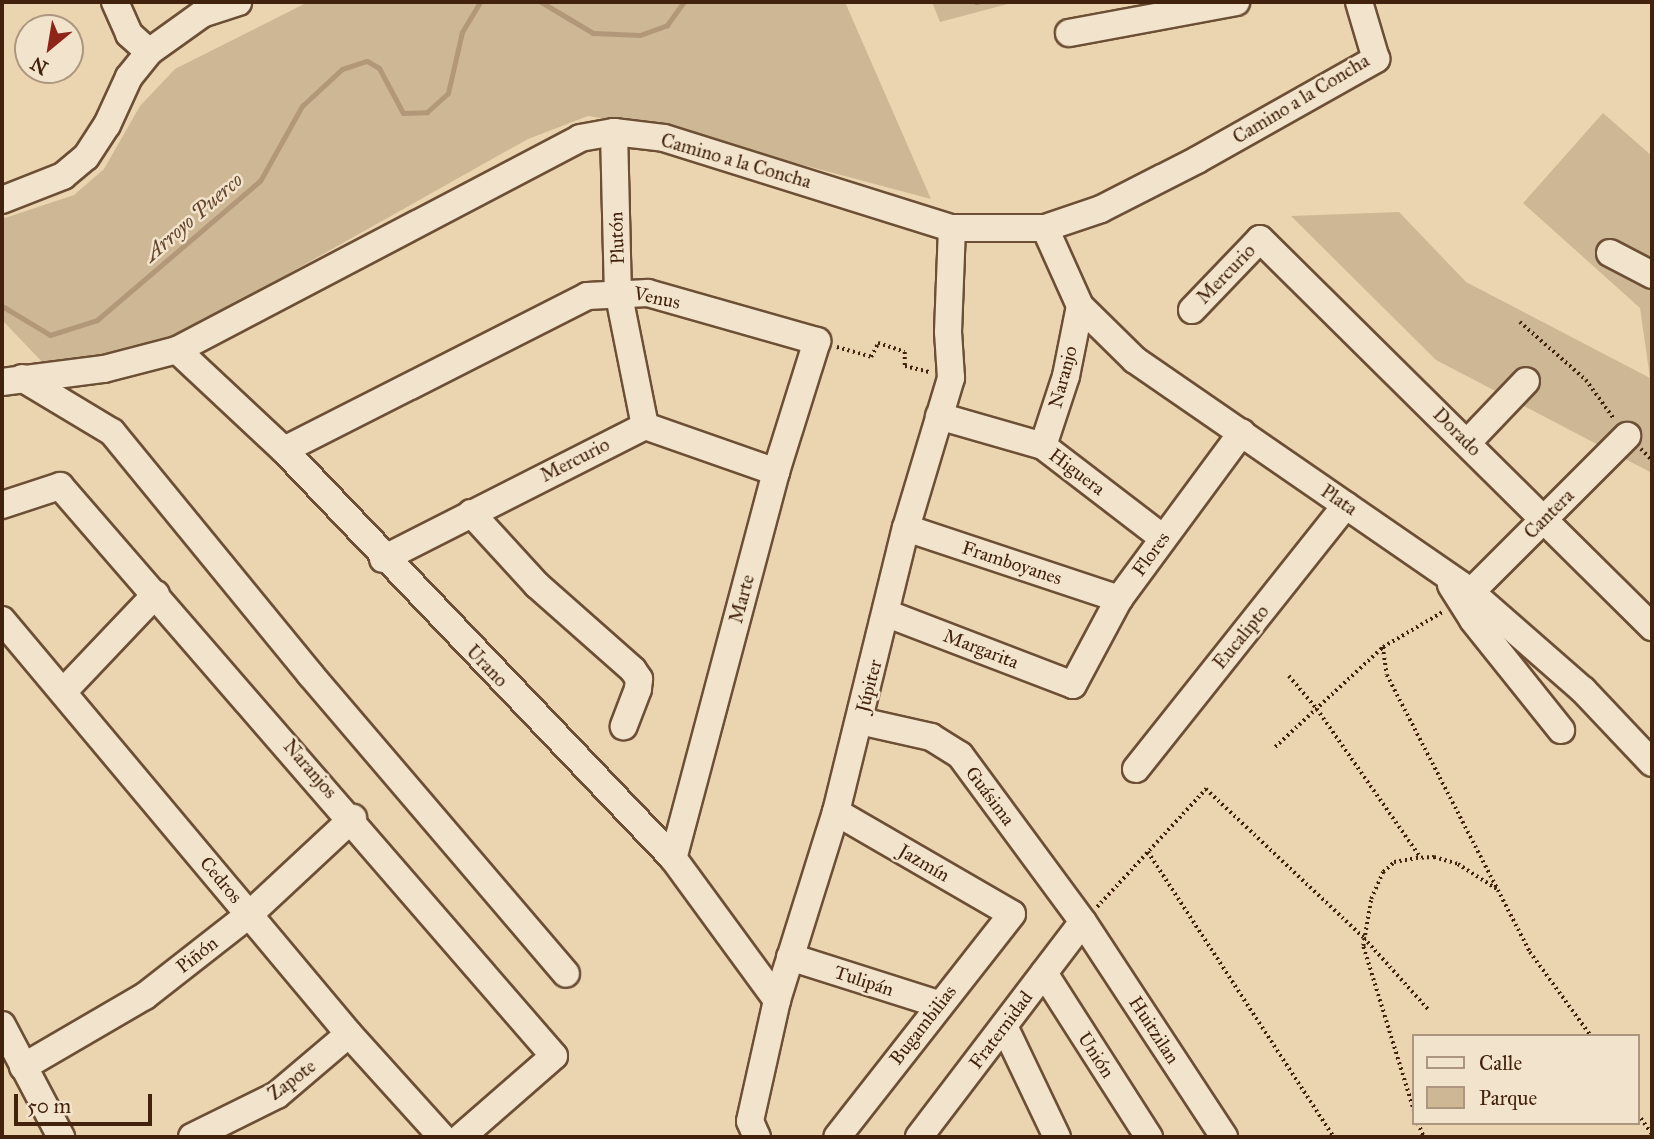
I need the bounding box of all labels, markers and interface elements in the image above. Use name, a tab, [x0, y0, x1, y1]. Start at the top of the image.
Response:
north arrow	[14, 14, 84, 84]
street label: Camino a la Concha	[1229, 49, 1373, 149]
text: N	[27, 52, 52, 80]
street label: Camino a la Concha	[658, 129, 814, 193]
water label: Arroyo Puerco	[138, 167, 248, 267]
street label: Plutón	[605, 211, 629, 265]
street label: Mercurio	[1192, 239, 1260, 309]
street label: Venus	[632, 282, 682, 314]
street label: Naranjo	[1044, 343, 1082, 411]
street label: Dorado	[1428, 403, 1486, 461]
street label: Mercurio	[537, 433, 613, 487]
street label: Higuera	[1045, 444, 1109, 500]
street label: Plata	[1317, 480, 1361, 520]
street label: Cantera	[1519, 484, 1579, 544]
street label: Flores	[1127, 527, 1175, 581]
street label: Framboyanes	[959, 536, 1065, 590]
street label: Marte	[725, 572, 759, 626]
street label: Eucalipto	[1208, 600, 1274, 674]
street label: Margarita	[940, 624, 1022, 674]
street label: Urano	[462, 640, 512, 692]
street label: Júpiter	[851, 657, 887, 715]
street label: Naranjos	[278, 735, 342, 803]
street label: Guásima	[960, 762, 1020, 830]
street label: Jazmín	[894, 839, 954, 887]
street label: Cedros	[195, 852, 247, 908]
street label: Piñón	[172, 932, 222, 978]
street label: Tulipán	[831, 961, 897, 1001]
street label: Bugambilias	[885, 980, 961, 1070]
street label: Fraternidad	[964, 987, 1038, 1073]
street label: Huitzilan	[1124, 992, 1184, 1068]
street label: Unión	[1073, 1028, 1119, 1082]
legend	[1412, 1034, 1640, 1125]
text: Calle	[1479, 1050, 1522, 1076]
street label: Zapote	[264, 1055, 320, 1105]
scale bar	[18, 1080, 156, 1124]
text: Parque	[1479, 1085, 1537, 1111]
text: 50 m	[27, 1093, 71, 1119]

